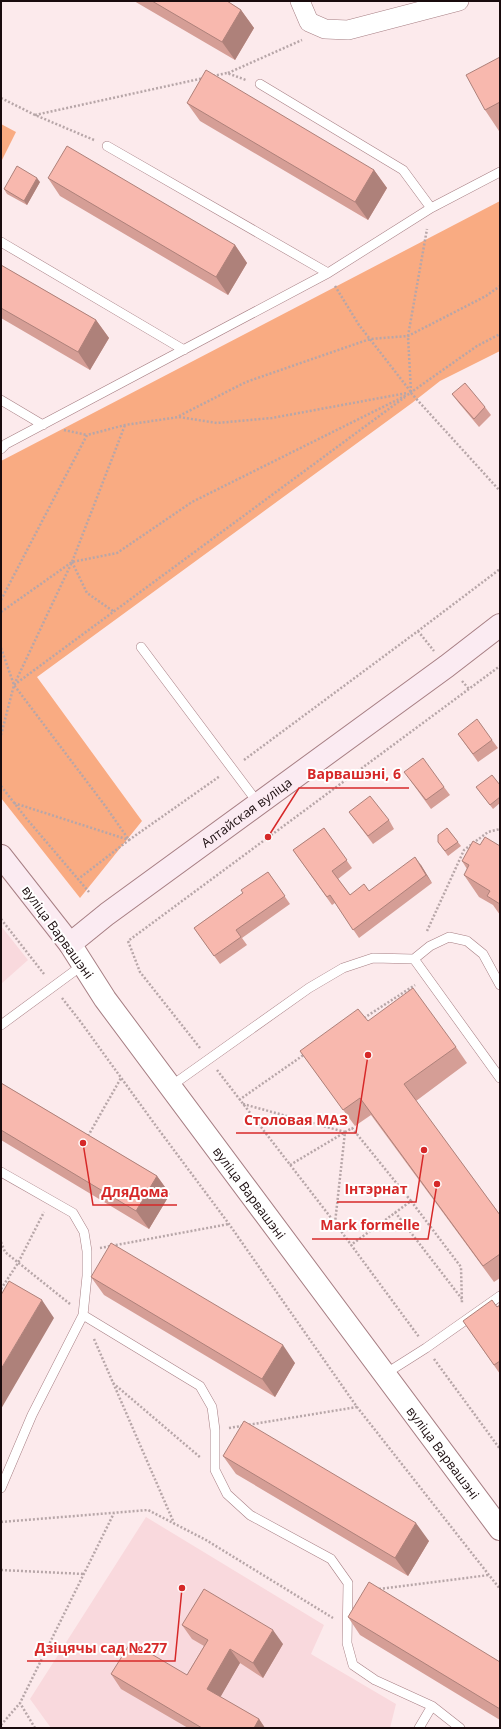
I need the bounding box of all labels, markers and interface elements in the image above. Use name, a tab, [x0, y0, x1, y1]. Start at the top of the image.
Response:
callout: Варвашэні, 6	[299, 762, 409, 788]
text: Варвашэні, 6	[307, 764, 401, 783]
street label: Алтайская вуліца	[197, 773, 295, 851]
street label: вуліца Варвашэні	[18, 882, 98, 982]
callout: Столовая МАЗ	[236, 1107, 356, 1133]
text: Столовая МАЗ	[244, 1110, 348, 1129]
street label: вуліца Варвашэні	[209, 1143, 290, 1243]
callout: Інтэрнат	[337, 1176, 416, 1202]
callout: ДляДома	[93, 1179, 177, 1205]
text: Інтэрнат	[344, 1179, 408, 1198]
text: ДляДома	[101, 1182, 169, 1201]
callout: Mark formelle	[312, 1213, 428, 1239]
text: Mark formelle	[320, 1215, 420, 1234]
street label: вуліца Варвашэні	[403, 1403, 484, 1503]
callout: Дзіцячы сад №277	[27, 1635, 175, 1661]
text: Дзіцячы сад №277	[35, 1638, 167, 1657]

